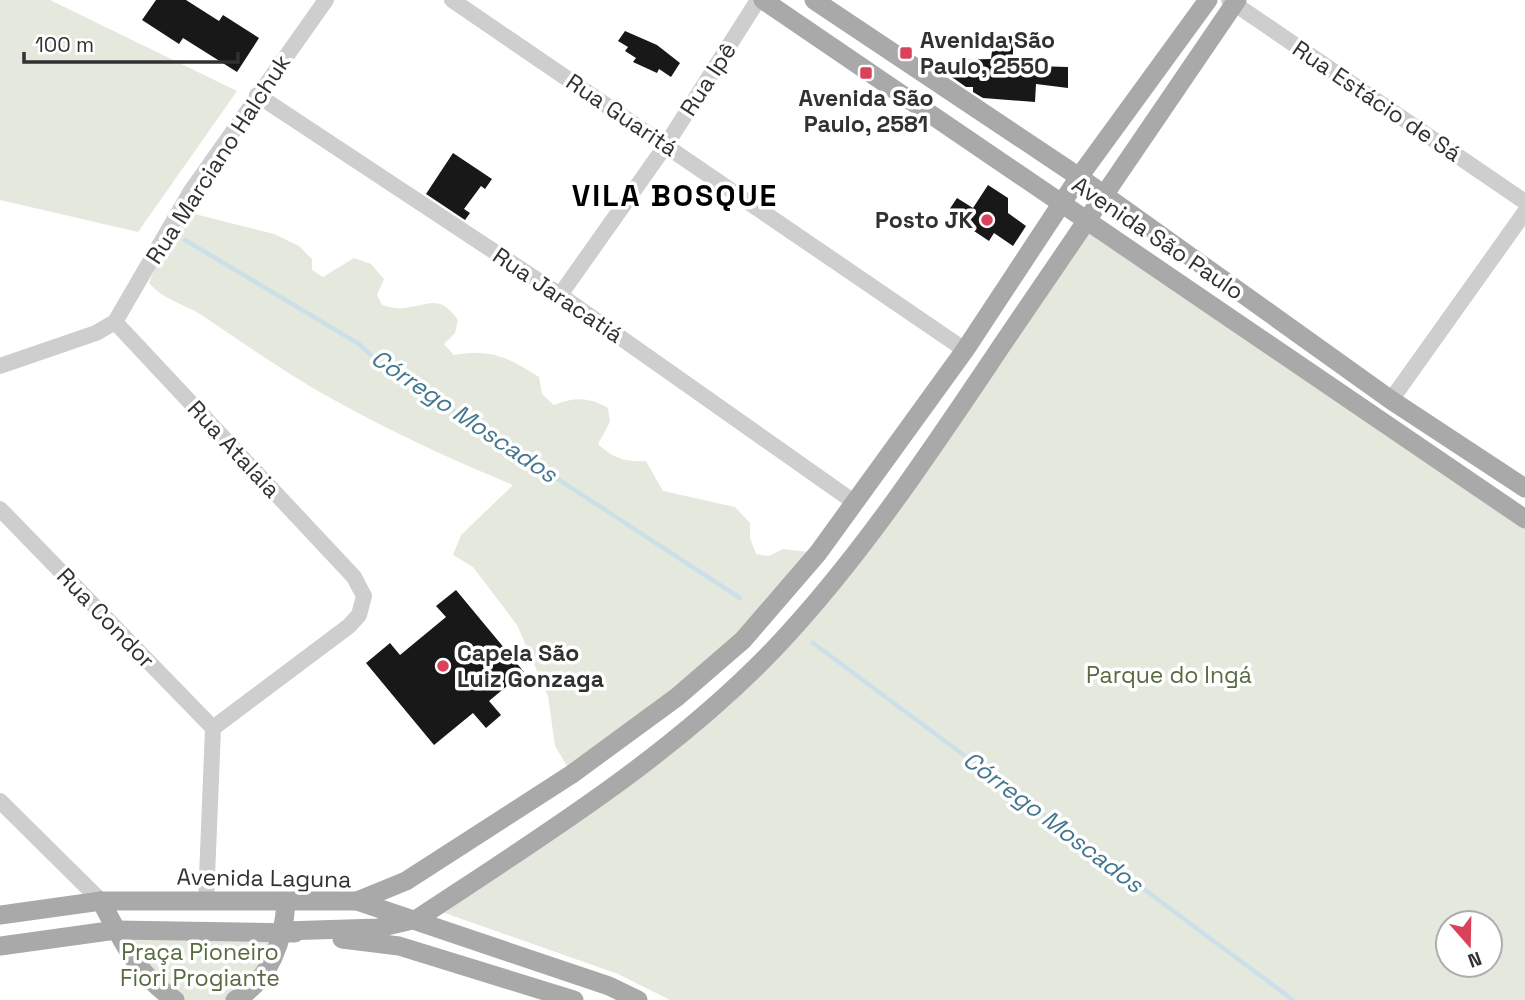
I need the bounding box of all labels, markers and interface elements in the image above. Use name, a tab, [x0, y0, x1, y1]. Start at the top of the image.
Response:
scale bar	[24, 21, 238, 65]
place label: Avenida São Paulo, 2550	[920, 25, 1055, 81]
text: 100 m	[35, 31, 94, 58]
street label: Rua Estácio de Sá	[1287, 33, 1467, 169]
street label: Rua Ipê	[673, 37, 743, 121]
marker: Avenida São Paulo, 2550	[898, 45, 914, 61]
street label: Rua Marciano Halchuk	[139, 49, 297, 269]
marker: Avenida São Paulo, 2581	[858, 65, 874, 81]
street label: Rua Guaritá	[560, 67, 684, 163]
place label: Avenida São Paulo, 2581	[798, 83, 934, 139]
street label: Avenida São Paulo	[1066, 169, 1250, 307]
district label: VILA BOSQUE	[572, 176, 778, 215]
place label: Posto JK	[875, 205, 974, 235]
marker: Posto JK	[979, 212, 995, 228]
street label: Rua Jaracatiá	[487, 240, 629, 350]
water label: Córrego Moscados	[365, 342, 564, 490]
street label: Rua Atalaia	[181, 394, 287, 504]
street label: Rua Condor	[51, 561, 161, 675]
place label: Capela São Luiz Gonzaga	[457, 638, 604, 694]
marker: Capela São Luiz Gonzaga	[435, 658, 451, 674]
park label: Parque do Ingá	[1086, 660, 1252, 690]
water label: Córrego Moscados	[957, 744, 1151, 900]
street label: Avenida Laguna	[176, 861, 352, 895]
north arrow	[1434, 909, 1504, 979]
park label: Praça Pioneiro Fiori Progiante	[120, 937, 280, 993]
text: N	[1464, 946, 1485, 973]

